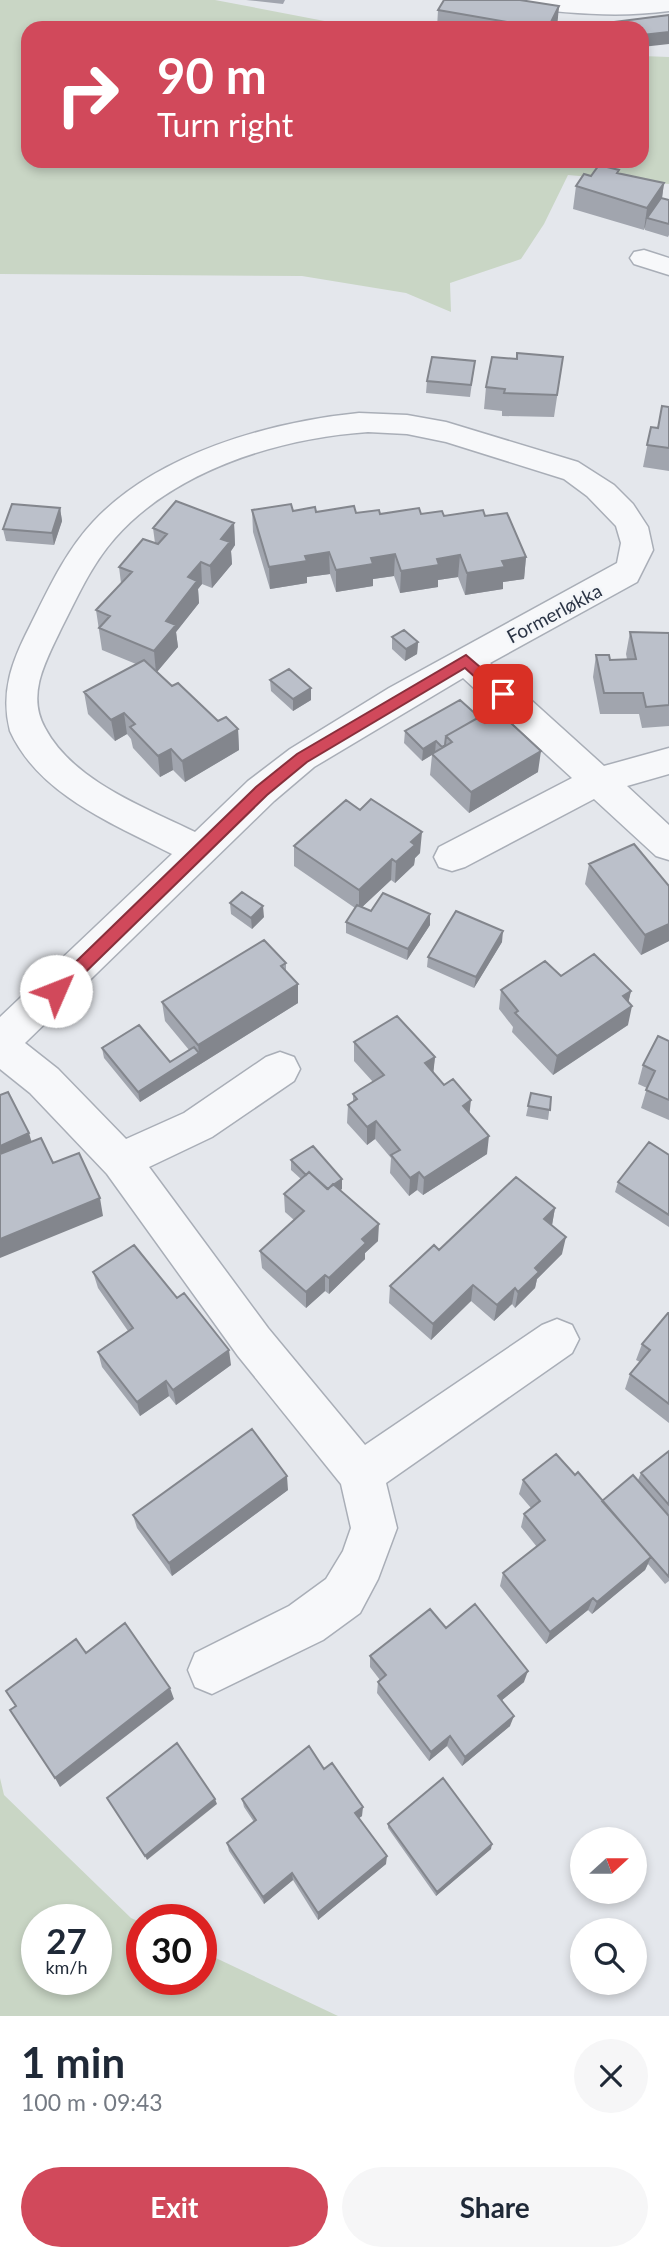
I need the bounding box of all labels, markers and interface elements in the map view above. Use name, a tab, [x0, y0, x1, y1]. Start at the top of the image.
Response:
text: 90 m	[157, 46, 267, 104]
icon: right	[42, 49, 133, 140]
text: Turn right	[157, 105, 293, 144]
street label: Formerløkka	[503, 578, 605, 648]
pin	[473, 664, 533, 724]
icon: arrive	[484, 675, 522, 713]
position arrow	[19, 954, 93, 1028]
north arrow	[570, 1827, 648, 1904]
map controls	[570, 1827, 647, 1995]
speed limit sign: 30	[126, 1904, 217, 1995]
button: search	[570, 1918, 647, 1995]
text: 27	[46, 1919, 87, 1961]
text: km/h	[45, 1956, 88, 1978]
text: 1 min	[21, 2037, 125, 2087]
button: close	[574, 2039, 648, 2113]
text: 100 m · 09:43	[21, 2088, 163, 2116]
button: Exit	[21, 2167, 328, 2247]
button: Share	[342, 2167, 648, 2247]

